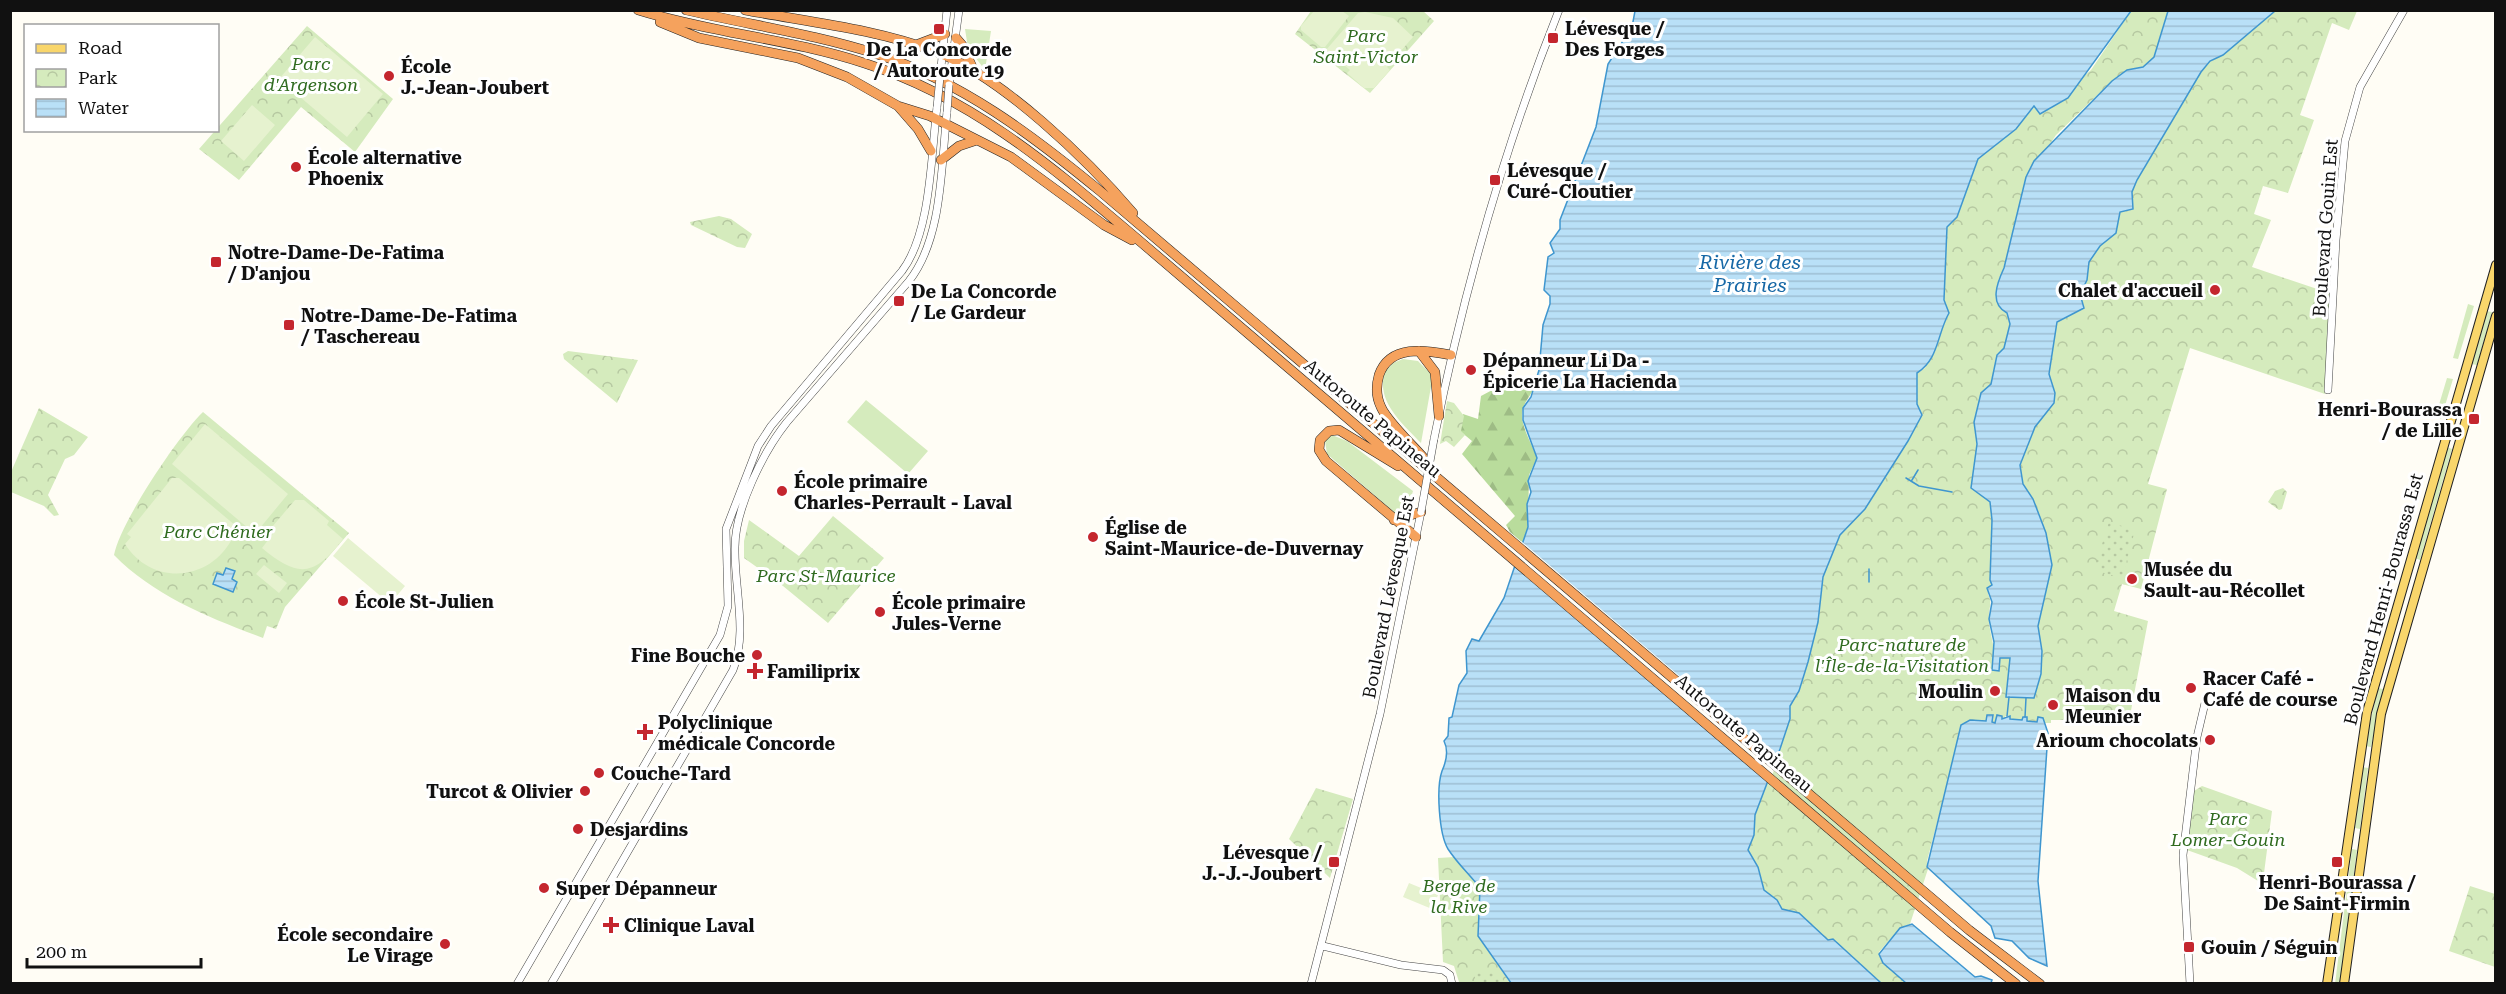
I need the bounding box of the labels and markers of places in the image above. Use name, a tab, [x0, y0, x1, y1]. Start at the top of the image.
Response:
place label: Lévesque / Des Forges	[1565, 18, 1665, 60]
marker: De La Concorde / Autoroute 19	[932, 22, 946, 36]
marker: Lévesque / Des Forges	[1546, 31, 1560, 45]
place label: De La Concorde / Autoroute 19	[866, 39, 1012, 81]
place label: École J.-Jean-Joubert	[401, 55, 549, 98]
marker: École J.-Jean-Joubert	[382, 69, 396, 83]
place label: École alternative Phoenix	[308, 146, 462, 189]
marker: École alternative Phoenix	[289, 160, 303, 174]
place label: Lévesque / Curé-Cloutier	[1507, 160, 1633, 202]
marker: Lévesque / Curé-Cloutier	[1488, 173, 1502, 187]
place label: Notre-Dame-De-Fatima / D'anjou	[227, 242, 444, 284]
marker: Notre-Dame-De-Fatima / D'anjou	[209, 255, 223, 269]
place label: Chalet d'accueil	[2058, 280, 2203, 301]
place label: De La Concorde / Le Gardeur	[910, 281, 1057, 323]
marker: Chalet d'accueil	[2208, 283, 2222, 297]
marker: De La Concorde / Le Gardeur	[892, 294, 906, 308]
place label: Notre-Dame-De-Fatima / Taschereau	[300, 305, 517, 347]
marker: Notre-Dame-De-Fatima / Taschereau	[282, 318, 296, 332]
place label: Dépanneur Li Da - Épicerie La Hacienda	[1483, 350, 1677, 392]
marker: Dépanneur Li Da - Épicerie La Hacienda	[1464, 363, 1478, 377]
place label: Henri-Bourassa / de Lille	[2318, 399, 2462, 441]
marker: Henri-Bourassa / de Lille	[2467, 412, 2481, 426]
place label: École primaire Charles-Perrault - Laval	[794, 470, 1012, 513]
marker: École primaire Charles-Perrault - Laval	[775, 484, 789, 498]
place label: Église de Saint-Maurice-de-Duvernay	[1105, 516, 1363, 559]
marker: Église de Saint-Maurice-de-Duvernay	[1086, 530, 1100, 544]
place label: Musée du Sault-au-Récollet	[2144, 559, 2305, 601]
marker: Musée du Sault-au-Récollet	[2125, 572, 2139, 586]
place label: École St-Julien	[355, 590, 494, 612]
place label: École primaire Jules-Verne	[892, 591, 1026, 634]
marker: École St-Julien	[336, 594, 350, 608]
marker: École primaire Jules-Verne	[873, 605, 887, 619]
place label: Fine Bouche	[631, 645, 745, 666]
marker: Fine Bouche	[750, 648, 764, 662]
place label: Familiprix	[767, 661, 860, 682]
marker: Familiprix	[748, 664, 762, 678]
place label: Racer Café - Café de course	[2203, 668, 2338, 710]
place label: Moulin	[1918, 681, 1983, 702]
marker: Racer Café - Café de course	[2184, 681, 2198, 695]
marker: Moulin	[1988, 684, 2002, 698]
place label: Maison du Meunier	[2065, 685, 2161, 727]
marker: Maison du Meunier	[2046, 698, 2060, 712]
place label: Polyclinique médicale Concorde	[658, 712, 835, 754]
marker: Polyclinique médicale Concorde	[636, 723, 654, 741]
place label: Arioum chocolats	[2036, 730, 2198, 751]
marker: Arioum chocolats	[2203, 733, 2217, 747]
place label: Couche-Tard	[611, 763, 731, 784]
marker: Couche-Tard	[592, 766, 606, 780]
place label: Turcot & Olivier	[426, 781, 573, 802]
marker: Turcot & Olivier	[578, 784, 592, 798]
place label: Desjardins	[590, 819, 688, 840]
marker: Desjardins	[571, 822, 585, 836]
place label: Lévesque / J.-J.-Joubert	[1202, 842, 1323, 884]
marker: Lévesque / J.-J.-Joubert	[1327, 855, 1341, 869]
marker: Henri-Bourassa / De Saint-Firmin	[2330, 855, 2344, 869]
place label: Henri-Bourassa / De Saint-Firmin	[2258, 872, 2416, 914]
place label: Super Dépanneur	[556, 878, 717, 899]
marker: Super Dépanneur	[537, 881, 551, 895]
place label: Clinique Laval	[624, 915, 754, 936]
marker: Clinique Laval	[602, 916, 620, 934]
place label: École secondaire Le Virage	[277, 923, 433, 966]
marker: École secondaire Le Virage	[438, 937, 452, 951]
place label: Gouin / Séguin	[2201, 937, 2338, 958]
marker: Gouin / Séguin	[2182, 940, 2196, 954]

